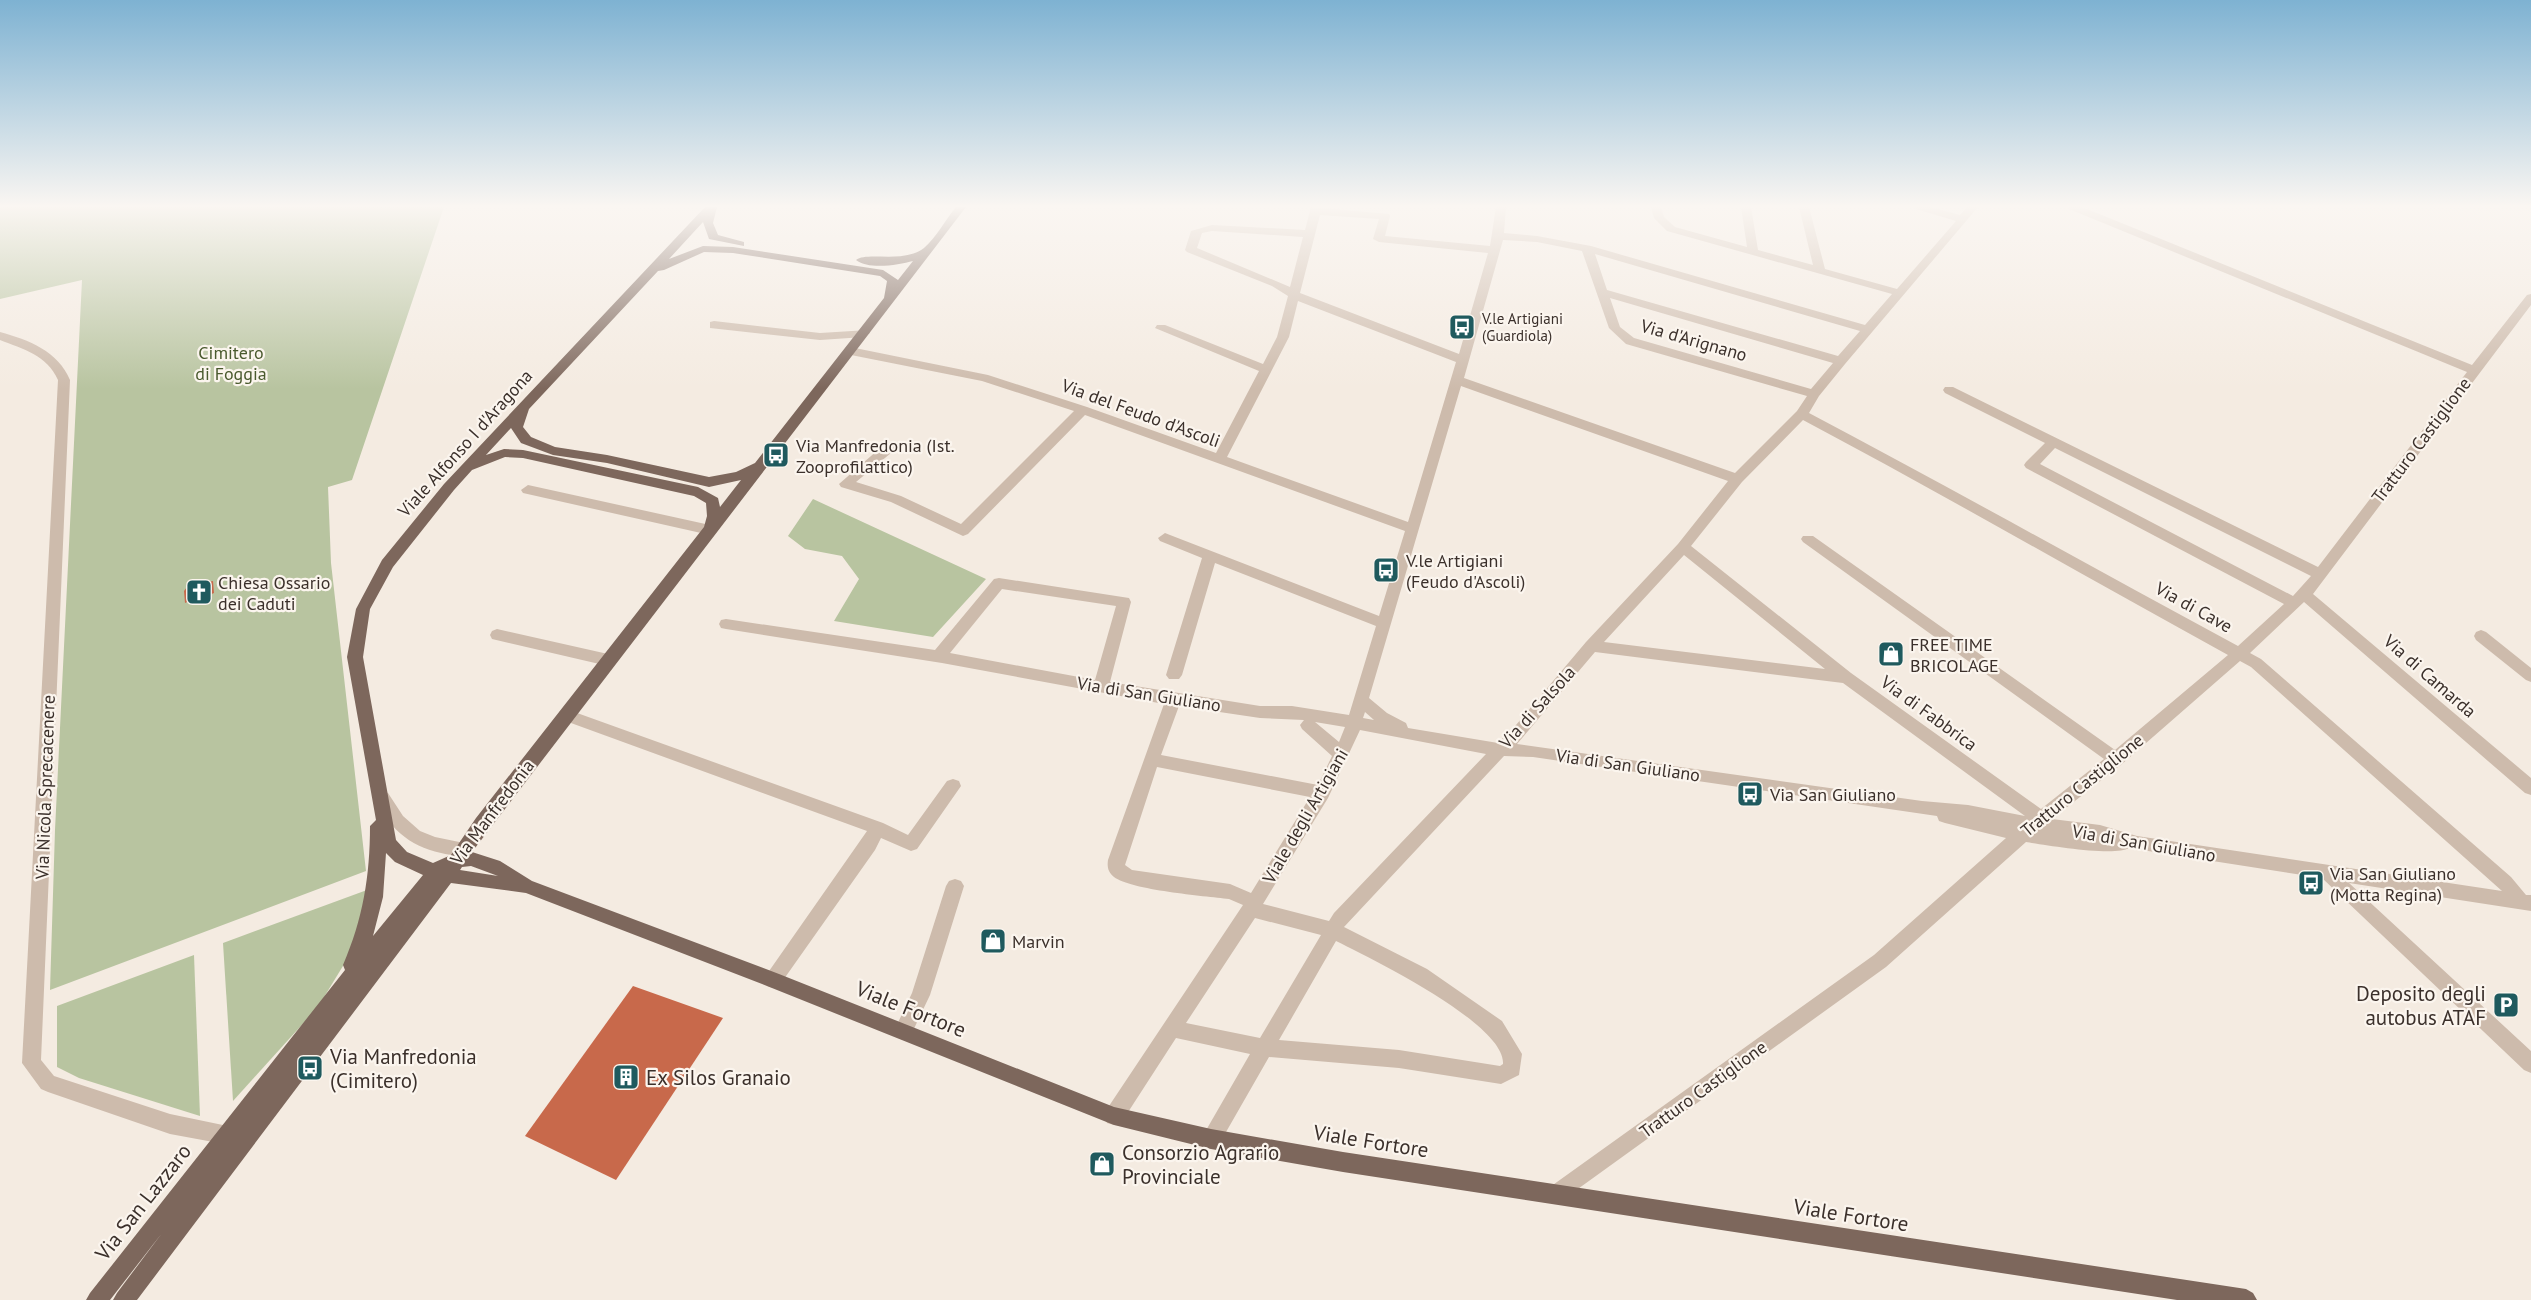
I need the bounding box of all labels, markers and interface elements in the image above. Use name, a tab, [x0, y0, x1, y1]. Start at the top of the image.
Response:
place label: V.le Artigiani (Guardiola)	[1481, 309, 1563, 345]
bus stop icon: V.le Artigiani (Guardiola)	[1447, 312, 1477, 342]
street label: Via d'Arignano	[1637, 314, 1750, 366]
park label: Cimitero di Foggia	[195, 341, 267, 385]
street label: Viale Alfonso I d'Aragona	[392, 364, 537, 522]
street label: Via del Feudo d'Ascoli	[1058, 373, 1223, 452]
street label: Tratturo Castiglione	[2366, 373, 2476, 507]
place label: Via Manfredonia (Ist. Zooprofilattico)	[795, 434, 955, 478]
bus stop icon: Via Manfredonia (Ist. Zooprofilattico)	[761, 440, 791, 470]
place label: V.le Artigiani (Feudo d'Ascoli)	[1405, 549, 1525, 593]
bus stop icon: V.le Artigiani (Feudo d'Ascoli)	[1371, 555, 1401, 585]
place label: Chiesa Ossario dei Caduti	[218, 571, 330, 615]
street label: Via di Cave	[2151, 576, 2237, 638]
church icon: Chiesa Ossario dei Caduti	[184, 577, 214, 607]
street label: Via di Camarda	[2378, 629, 2481, 722]
place label: FREE TIME BRICOLAGE	[1910, 633, 1999, 677]
shop icon: FREE TIME BRICOLAGE	[1876, 639, 1906, 669]
street label: Via di Salsola	[1493, 661, 1580, 754]
street label: Via di Fabbrica	[1875, 670, 1982, 756]
street label: Via di San Giuliano	[1074, 671, 1223, 717]
street label: Via Nicola Sprecacenere	[30, 694, 60, 881]
street label: Tratturo Castiglione	[2016, 728, 2148, 842]
street label: Via di San Giuliano	[1553, 743, 1702, 786]
street label: Viale degli Artigiani	[1257, 744, 1353, 888]
street label: Via Manfredonia	[444, 755, 539, 870]
bus stop icon: Via San Giuliano	[1735, 779, 1765, 809]
place label: Via San Giuliano	[1769, 783, 1896, 806]
street label: Via di San Giuliano	[2069, 819, 2218, 867]
place label: Via San Giuliano (Motta Regina)	[2329, 862, 2456, 906]
bus stop icon: Via San Giuliano (Motta Regina)	[2296, 868, 2326, 898]
shop icon: Marvin	[978, 926, 1008, 956]
place label: Marvin	[1012, 930, 1065, 953]
street label: Viale Fortore	[851, 974, 970, 1043]
place label: Deposito degli autobus ATAF	[2356, 980, 2486, 1031]
parking icon: Deposito degli autobus ATAF	[2491, 990, 2521, 1020]
street label: Tratturo Castiglione	[1635, 1035, 1771, 1143]
place label: Via Manfredonia (Cimitero)	[329, 1043, 477, 1094]
bus stop icon: Via Manfredonia (Cimitero)	[295, 1053, 325, 1083]
building icon: Ex Silos Granaio	[611, 1062, 641, 1092]
place label: Ex Silos Granaio	[646, 1064, 791, 1091]
street label: Viale Fortore	[1311, 1118, 1431, 1163]
street label: Via San Lazzaro	[88, 1138, 197, 1267]
place label: Consorzio Agrario Provinciale	[1122, 1139, 1279, 1190]
shop icon: Consorzio Agrario Provinciale	[1087, 1149, 1117, 1179]
street label: Viale Fortore	[1791, 1192, 1911, 1237]

